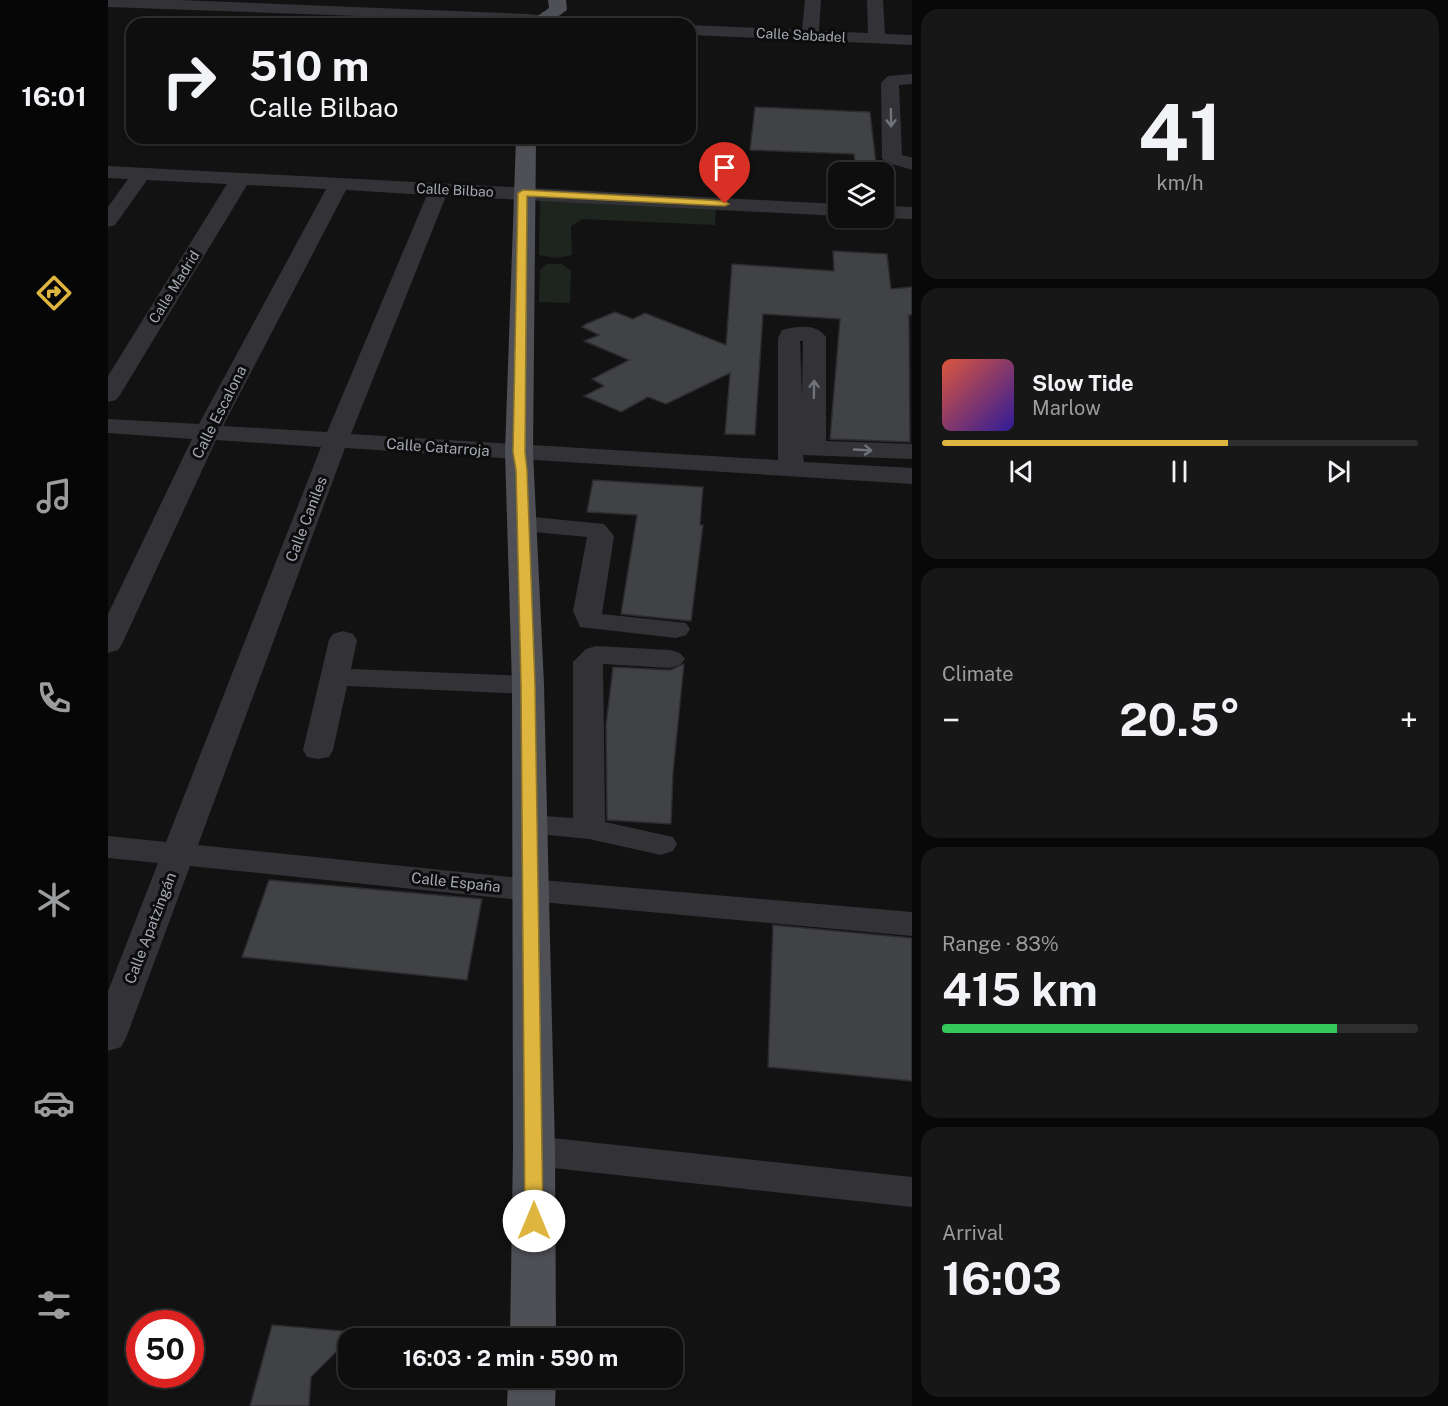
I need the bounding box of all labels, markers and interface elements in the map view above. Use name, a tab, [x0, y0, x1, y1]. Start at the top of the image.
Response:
street label: Calle Sabadel	[756, 25, 846, 45]
text: 510 m	[249, 41, 369, 90]
icon: right	[150, 42, 228, 120]
text: 16:01	[21, 80, 87, 112]
text: 41	[1138, 86, 1222, 178]
text: Calle Bilbao	[249, 91, 398, 123]
one-way arrow	[885, 108, 897, 128]
pin	[699, 142, 750, 204]
icon: arrive	[708, 151, 741, 184]
map controls	[828, 162, 894, 228]
button: layers	[828, 162, 894, 228]
text: km/h	[1156, 171, 1204, 195]
street label: Calle Bilbao	[416, 180, 494, 200]
street label: Calle Madrid	[145, 248, 203, 326]
icon: directions	[33, 272, 75, 314]
street label: Calle Escalona	[188, 363, 250, 461]
text: Slow Tide	[1032, 370, 1134, 396]
one-way arrow	[808, 379, 820, 399]
text: Marlow	[1032, 396, 1101, 420]
street label: Calle Catarroja	[386, 435, 490, 459]
one-way arrow	[852, 444, 872, 455]
icon: previous	[1005, 455, 1038, 488]
icon: pause	[1163, 455, 1196, 488]
icon: next	[1322, 455, 1355, 488]
street label: Calle Caniles	[282, 474, 330, 564]
icon: music	[33, 475, 75, 517]
text: Climate	[942, 662, 1014, 686]
icon: phone	[33, 677, 75, 719]
text: 20.5°	[1119, 693, 1241, 746]
text: −	[942, 701, 960, 739]
text: +	[1400, 701, 1418, 739]
street label: Calle España	[410, 869, 502, 895]
street label: Calle Apatzingán	[121, 870, 179, 986]
icon: climate	[33, 879, 75, 921]
text: Range · 83%	[942, 932, 1059, 956]
text: 415 km	[942, 963, 1098, 1016]
icon: car	[33, 1082, 75, 1124]
position arrow	[502, 1189, 566, 1253]
text: Arrival	[942, 1221, 1004, 1245]
text: 16:03	[942, 1252, 1062, 1305]
icon: filters	[33, 1284, 75, 1326]
speed limit sign: 50	[126, 1310, 204, 1388]
text: 16:03 · 2 min · 590 m	[403, 1345, 618, 1371]

